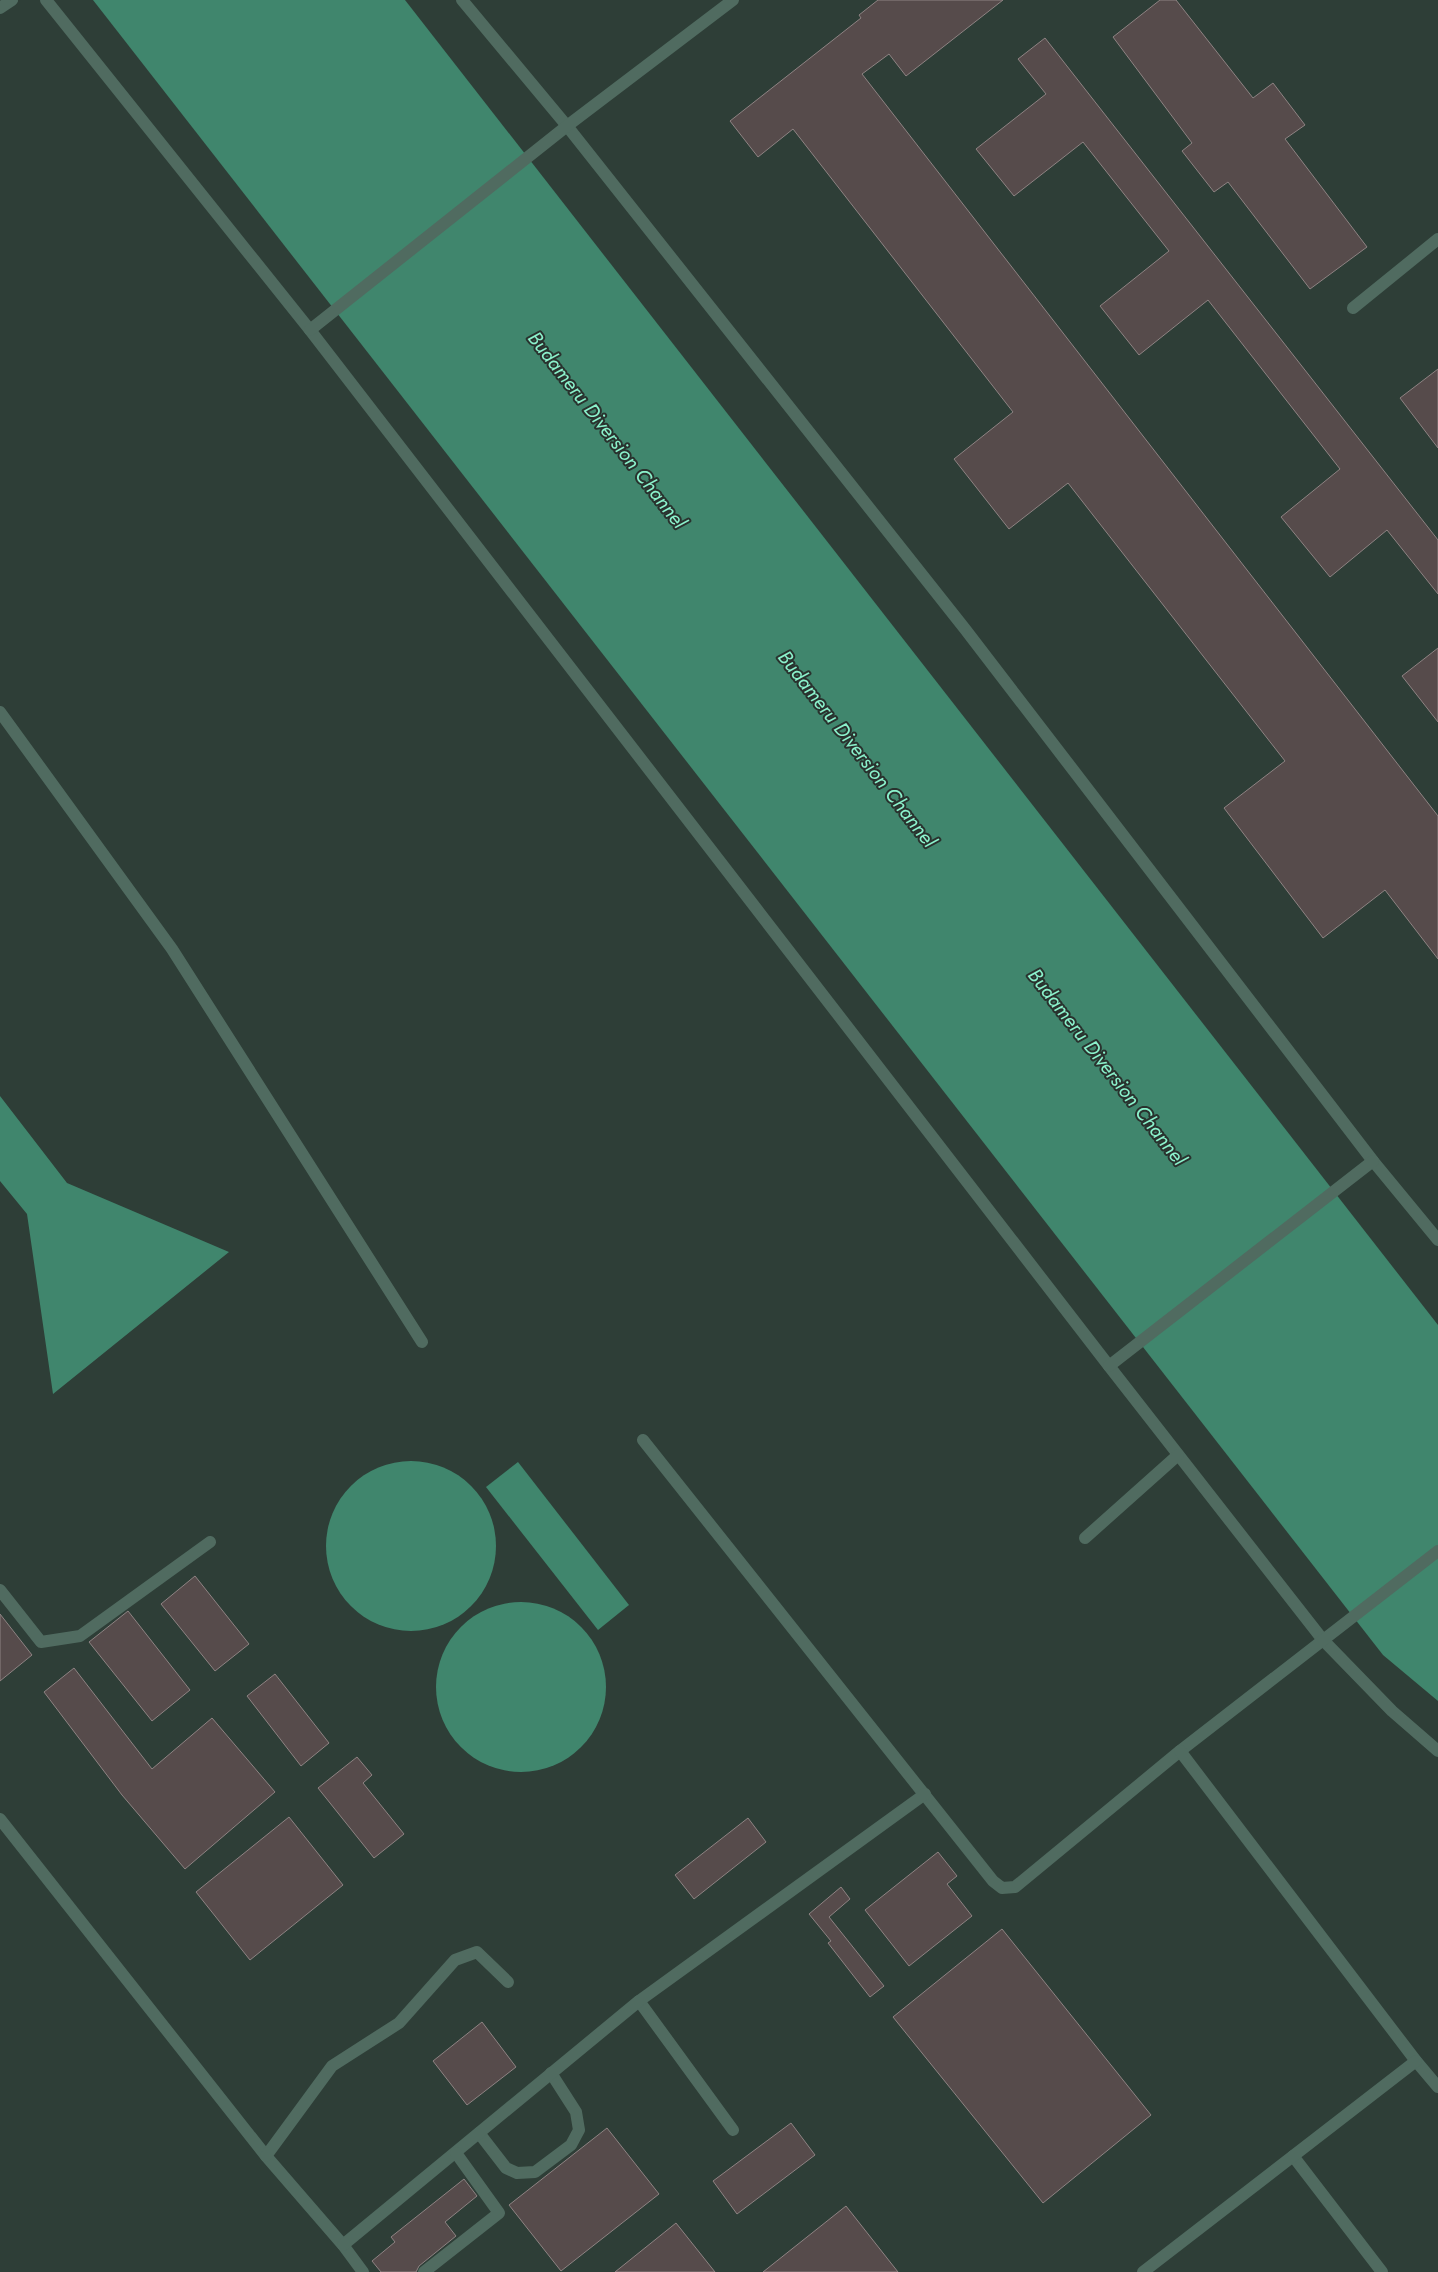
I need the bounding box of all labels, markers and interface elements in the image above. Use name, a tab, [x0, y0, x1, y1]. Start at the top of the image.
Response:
water label: Budameru Diversion Channel	[521, 325, 694, 536]
water label: Budameru Diversion Channel	[771, 644, 944, 855]
water label: Budameru Diversion Channel	[1021, 962, 1194, 1173]

